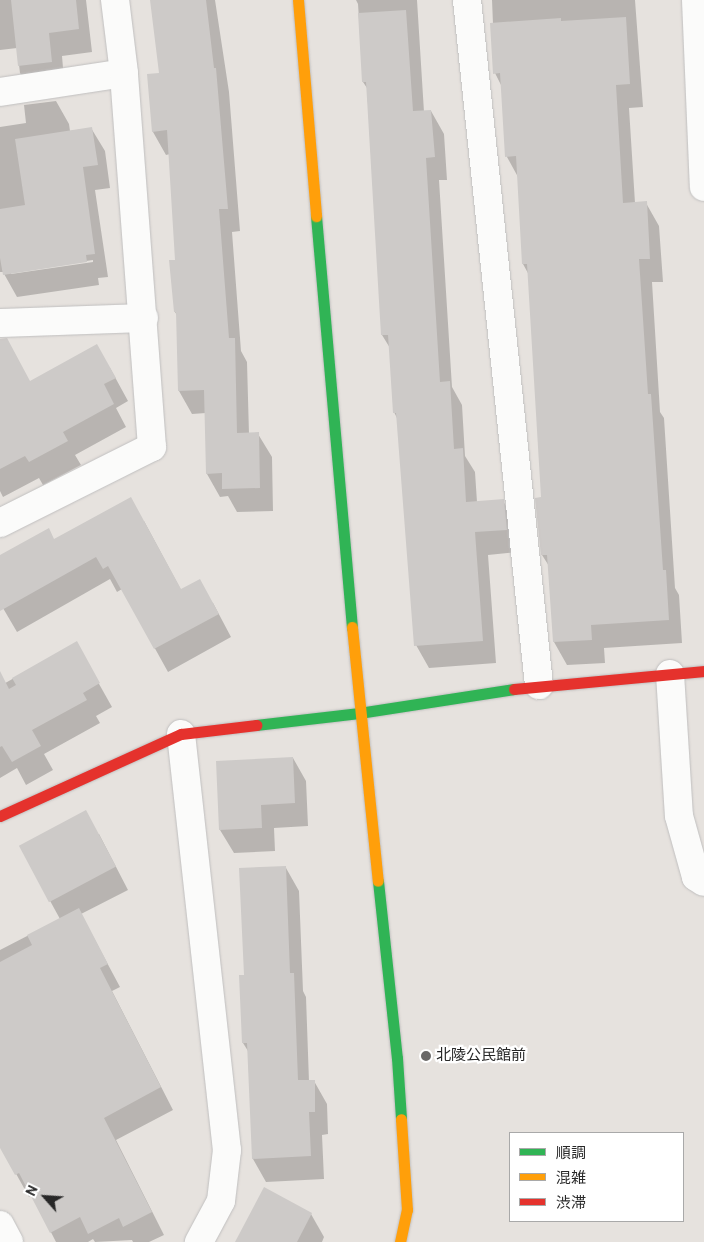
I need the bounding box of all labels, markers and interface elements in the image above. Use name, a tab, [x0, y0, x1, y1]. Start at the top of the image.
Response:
place label: 北陵公民館前	[436, 1047, 526, 1065]
marker: 北陵公民館前	[420, 1050, 432, 1062]
legend	[509, 1132, 684, 1222]
text: 順調	[556, 1144, 586, 1162]
text: 混雑	[556, 1169, 586, 1187]
north arrow	[20, 1172, 70, 1222]
text: N	[21, 1182, 42, 1199]
text: 渋滞	[556, 1194, 586, 1212]

